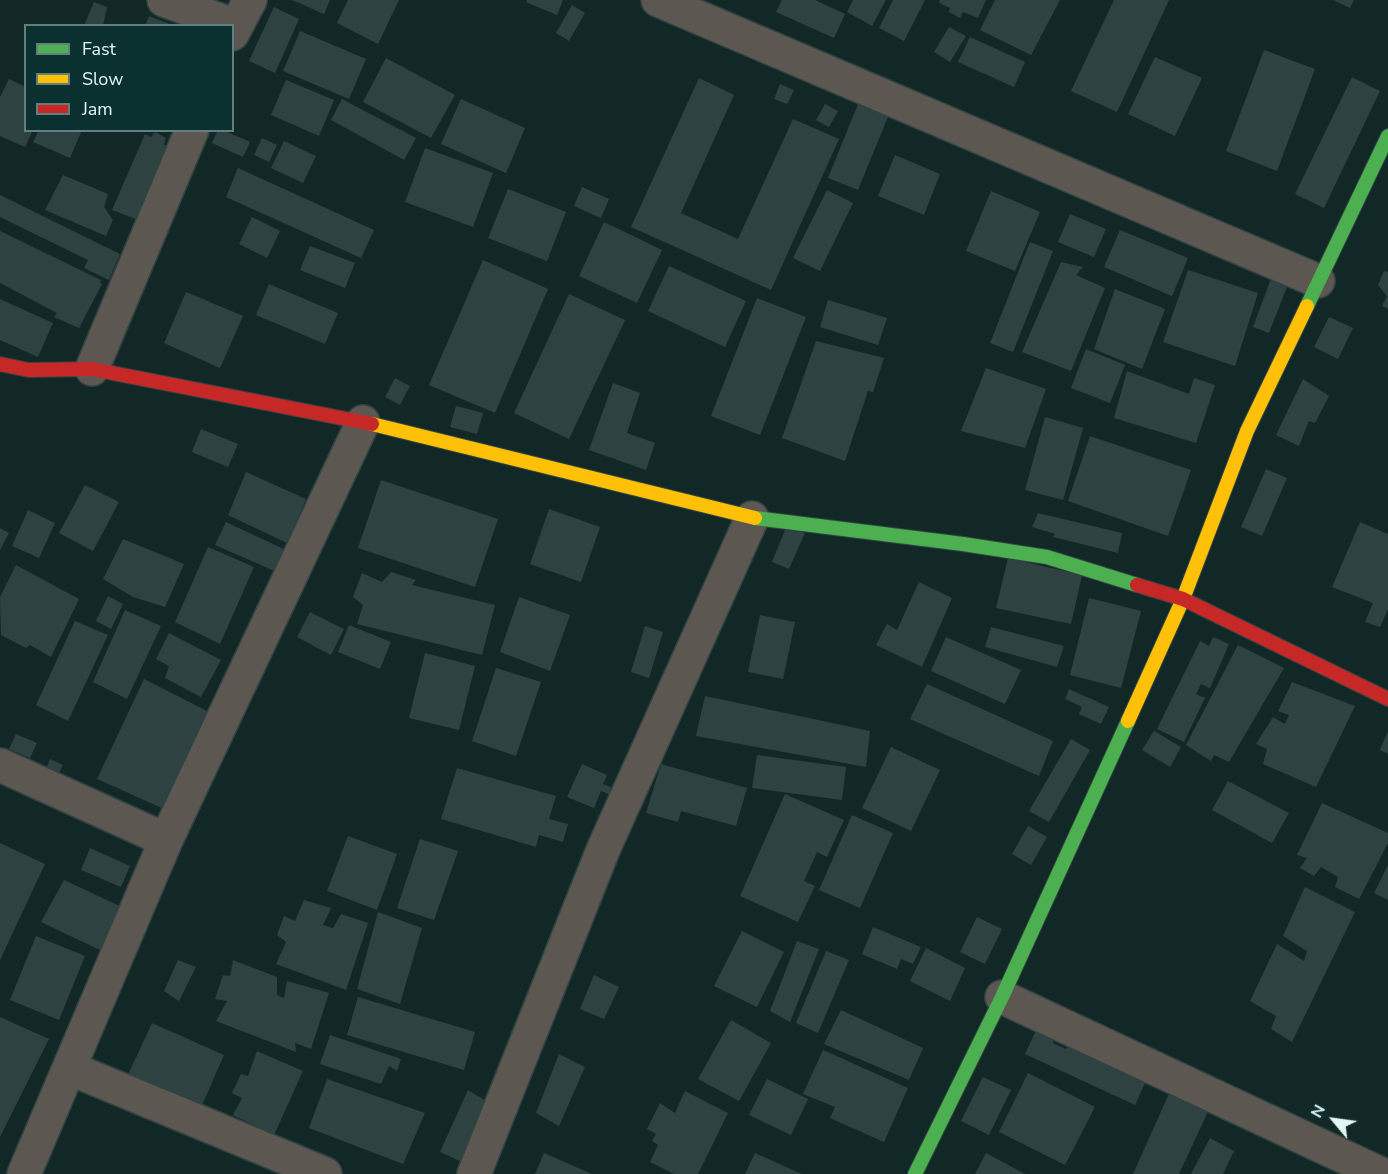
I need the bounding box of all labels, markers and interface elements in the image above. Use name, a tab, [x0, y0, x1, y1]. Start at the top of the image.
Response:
legend	[24, 24, 234, 132]
text: Fast	[82, 37, 116, 61]
text: Slow	[82, 67, 123, 91]
text: Jam	[82, 97, 113, 121]
north arrow	[1304, 1090, 1364, 1150]
text: N	[1306, 1101, 1331, 1122]

